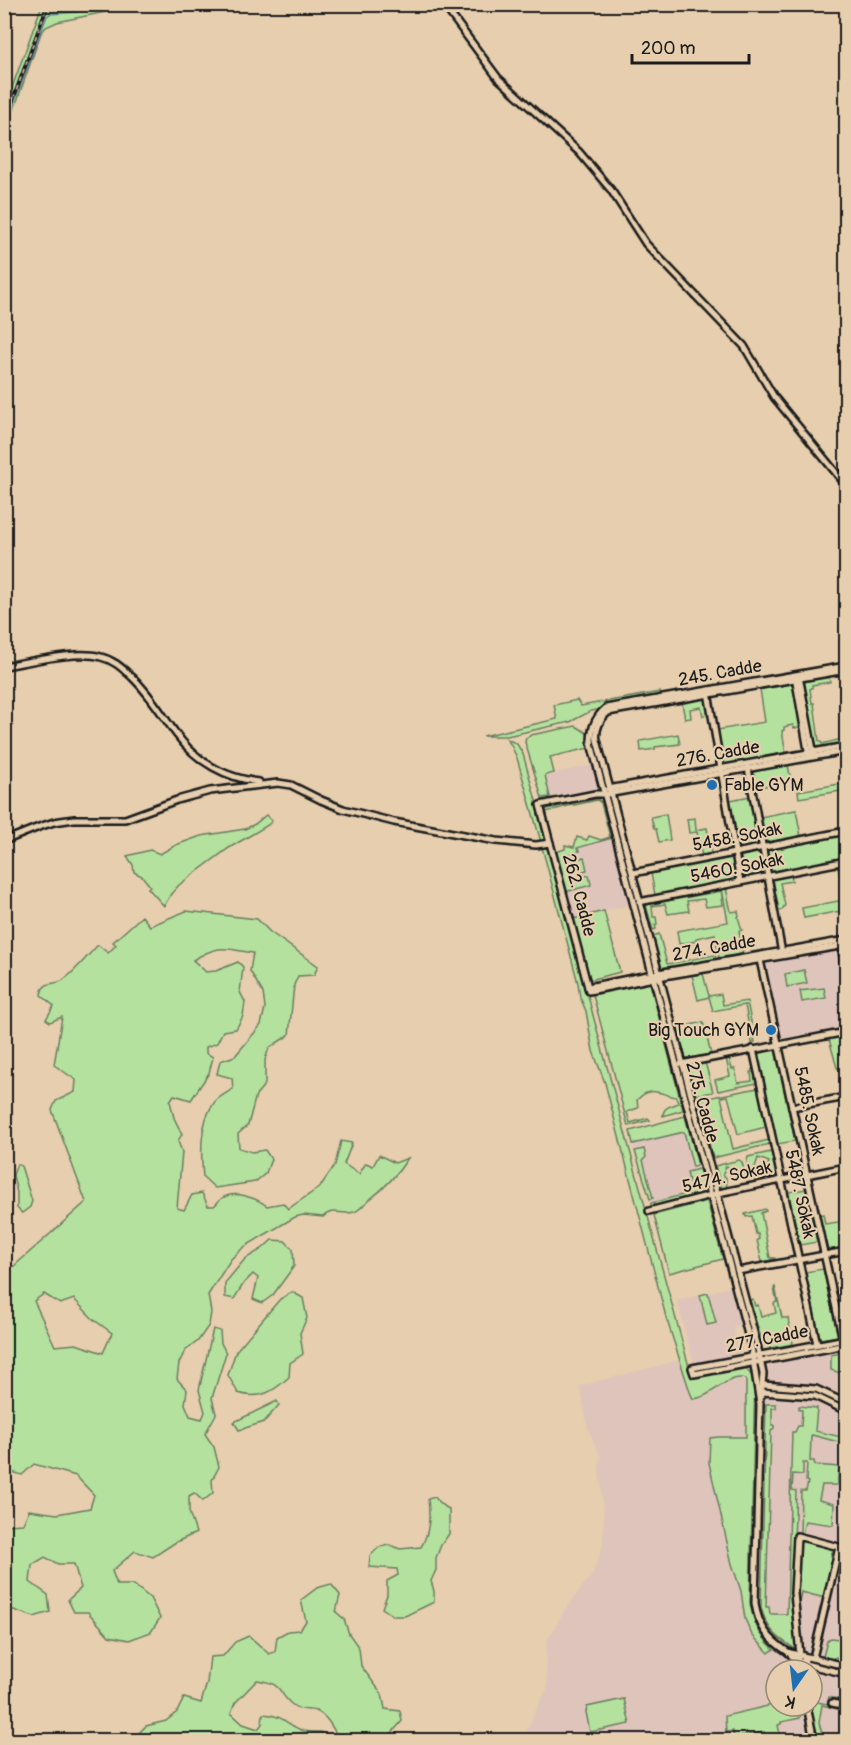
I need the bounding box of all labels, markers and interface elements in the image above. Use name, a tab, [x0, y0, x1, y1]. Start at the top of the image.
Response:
scale bar	[632, 27, 749, 65]
text: 200 m	[641, 37, 696, 60]
street label: 245. Cadde	[677, 654, 764, 692]
street label: 276. Cadde	[675, 735, 762, 773]
place label: Fable GYM	[724, 774, 803, 797]
marker: Fable GYM	[705, 778, 719, 792]
street label: 5458. Sokak	[690, 817, 784, 857]
street label: 5460. Sokak	[688, 848, 786, 888]
street label: 262. Cadde	[557, 851, 601, 939]
street label: 274. Cadde	[671, 929, 758, 967]
place label: Big Touch GYM	[648, 1019, 759, 1042]
marker: Big Touch GYM	[764, 1023, 778, 1037]
street label: 275. Cadde	[680, 1059, 724, 1145]
street label: 5485. Sokak	[788, 1064, 830, 1158]
street label: 5487. Sokak	[779, 1148, 821, 1241]
street label: 5474. Sokak	[680, 1155, 775, 1199]
street label: 277. Cadde	[724, 1320, 810, 1358]
north arrow	[764, 1658, 824, 1718]
text: K	[783, 1691, 798, 1712]

